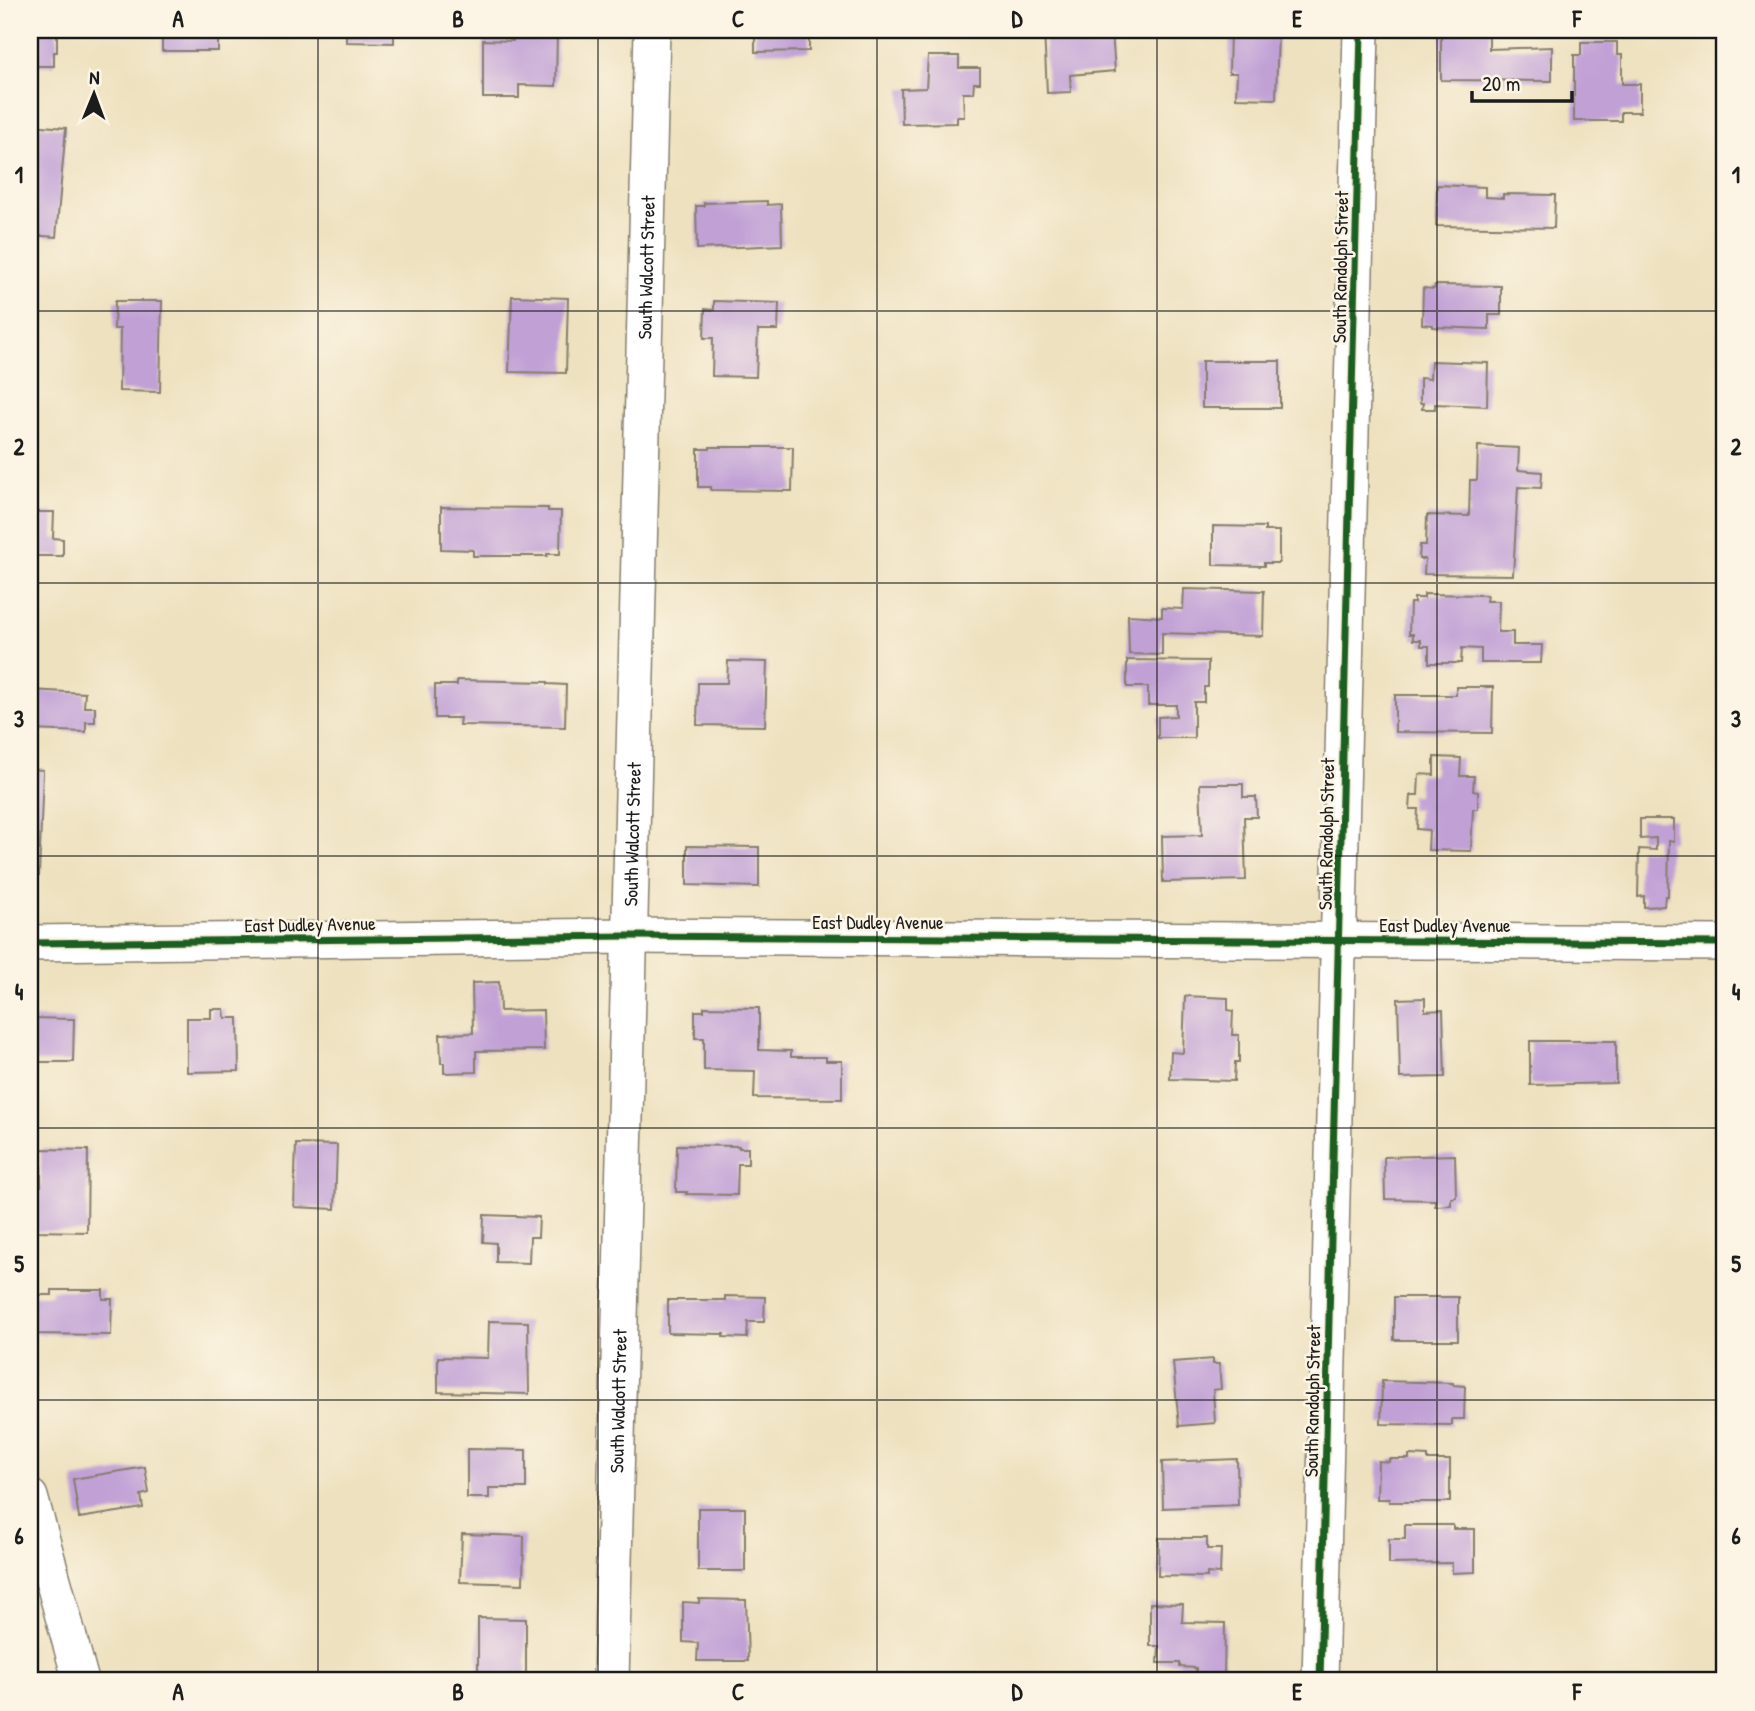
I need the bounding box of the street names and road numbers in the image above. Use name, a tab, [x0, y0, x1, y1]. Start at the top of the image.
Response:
street label: South Randolph Street	[1326, 190, 1354, 343]
street label: South Walcott Street	[631, 195, 661, 340]
street label: South Randolph Street	[1312, 757, 1340, 910]
street label: South Walcott Street	[617, 762, 647, 907]
street label: East Dudley Avenue	[812, 909, 944, 935]
street label: East Dudley Avenue	[244, 910, 376, 938]
street label: East Dudley Avenue	[1379, 912, 1511, 938]
street label: South Randolph Street	[1298, 1324, 1326, 1477]
street label: South Walcott Street	[603, 1328, 633, 1473]

